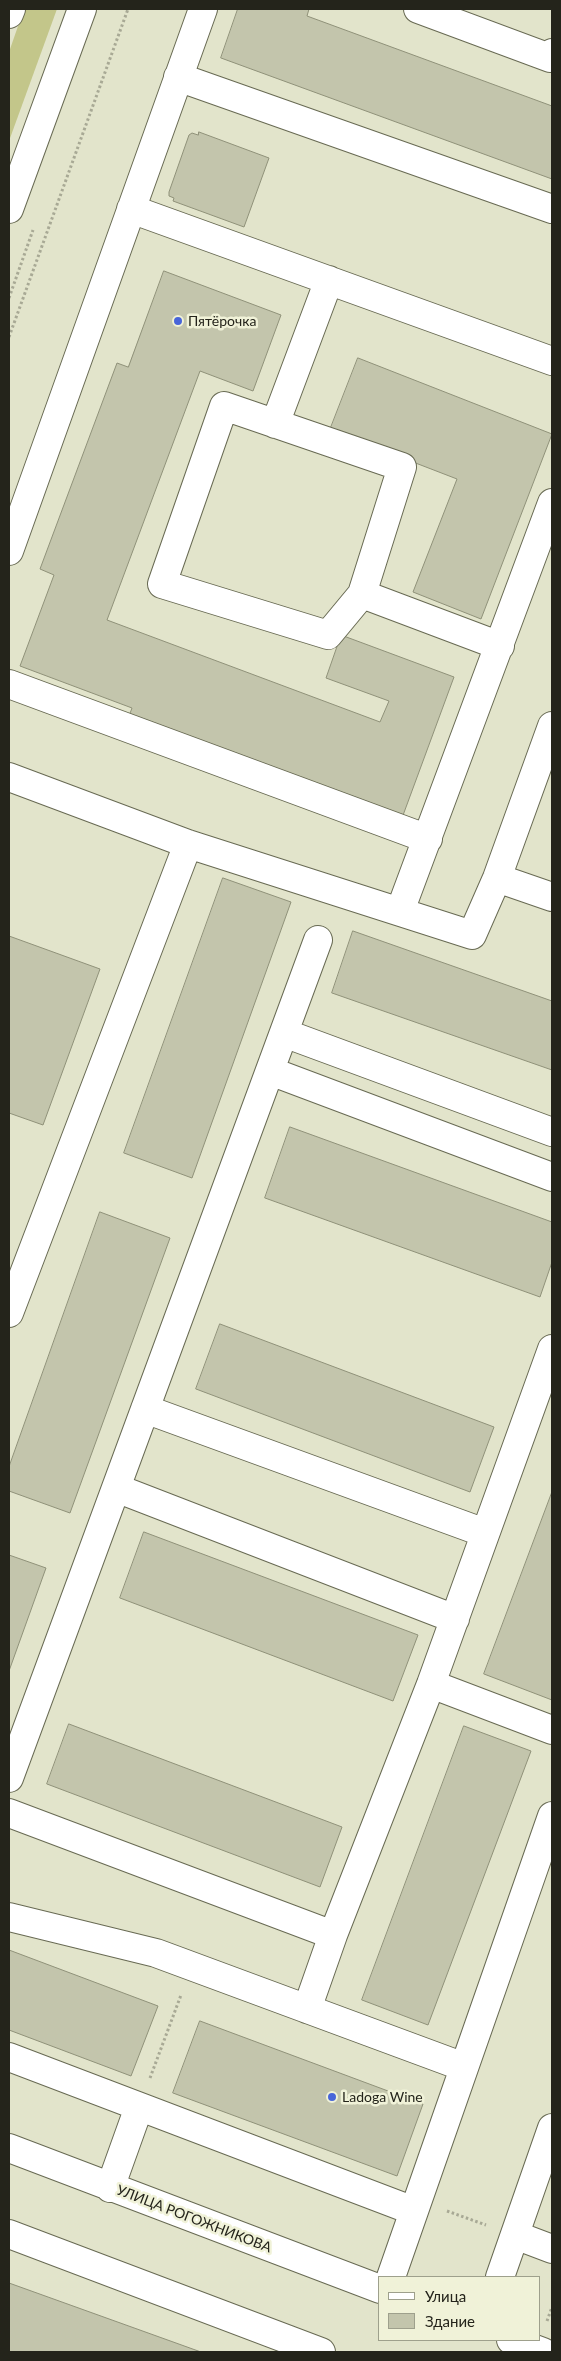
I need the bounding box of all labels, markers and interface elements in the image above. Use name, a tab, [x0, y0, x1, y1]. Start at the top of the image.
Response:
place label: Пятёрочка	[188, 313, 256, 329]
marker: Пятёрочка	[172, 315, 184, 327]
place label: Ladoga Wine	[342, 2089, 423, 2105]
marker: Ladoga Wine	[326, 2091, 338, 2103]
street label: УЛИЦА РОГОЖНИКОВА	[114, 2182, 274, 2256]
legend	[378, 2276, 541, 2341]
text: Улица	[425, 2287, 466, 2305]
text: Здание	[425, 2312, 475, 2330]

